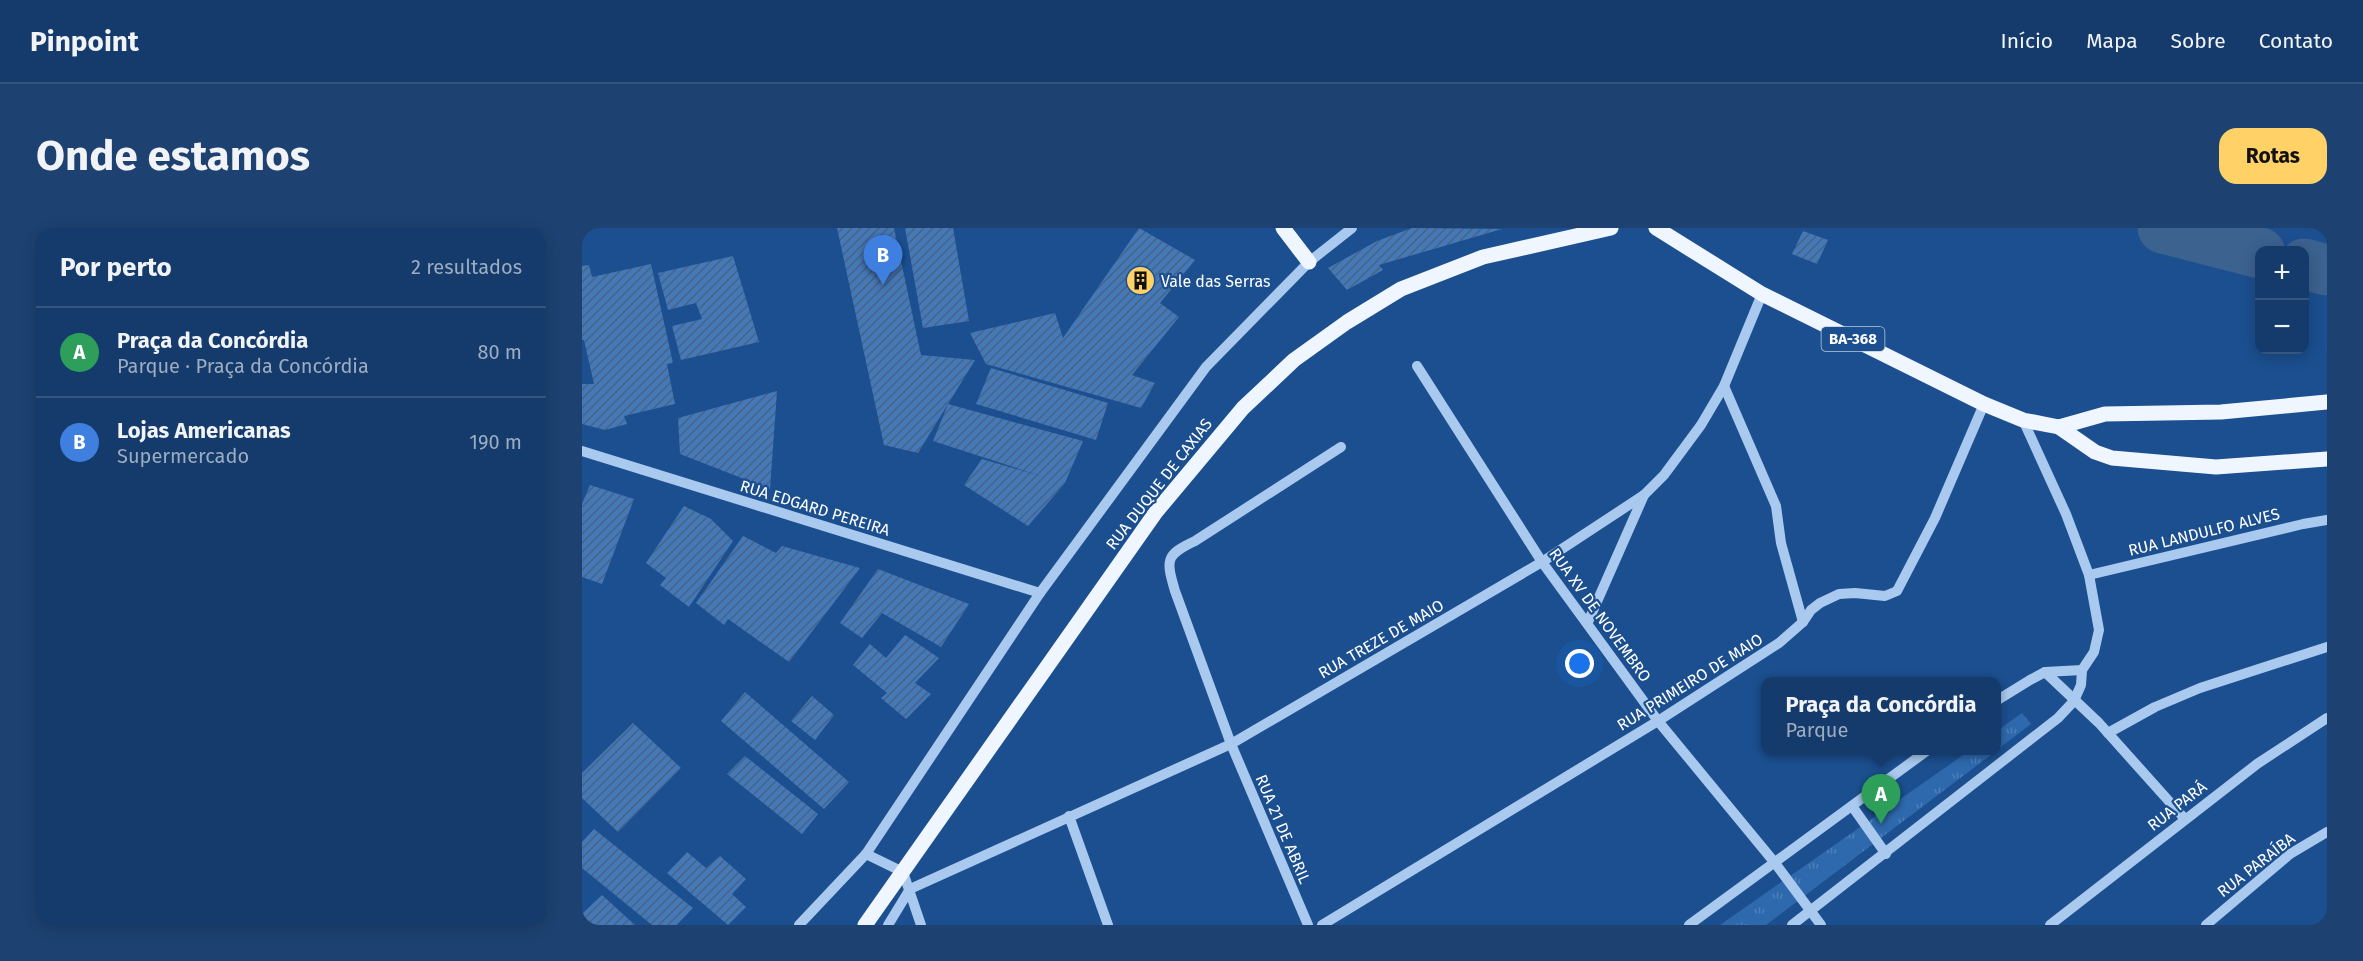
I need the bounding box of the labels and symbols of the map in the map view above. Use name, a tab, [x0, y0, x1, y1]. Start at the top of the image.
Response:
pin: B	[864, 236, 902, 285]
building icon: Vale das Serras	[1124, 265, 1156, 297]
place label: Vale das Serras	[1161, 272, 1270, 291]
road number: BA-368	[1822, 327, 1884, 351]
street label: RUA DUQUE DE CAXIAS	[1102, 414, 1216, 553]
street label: RUA EDGARD PEREIRA	[738, 476, 893, 540]
street label: RUA LANDULFO ALVES	[2126, 504, 2282, 560]
street label: RUA XV DE NOVEMBRO	[1545, 545, 1655, 685]
street label: RUA TREZE DE MAIO	[1315, 595, 1447, 683]
street label: RUA PRIMEIRO DE MAIO	[1614, 629, 1766, 735]
your location	[1565, 649, 1594, 678]
street label: RUA 21 DE ABRIL	[1252, 772, 1315, 886]
pin: A	[1862, 774, 1900, 824]
street label: RUA PARÁ	[2143, 776, 2211, 835]
street label: RUA PARAÍBA	[2213, 827, 2299, 901]

